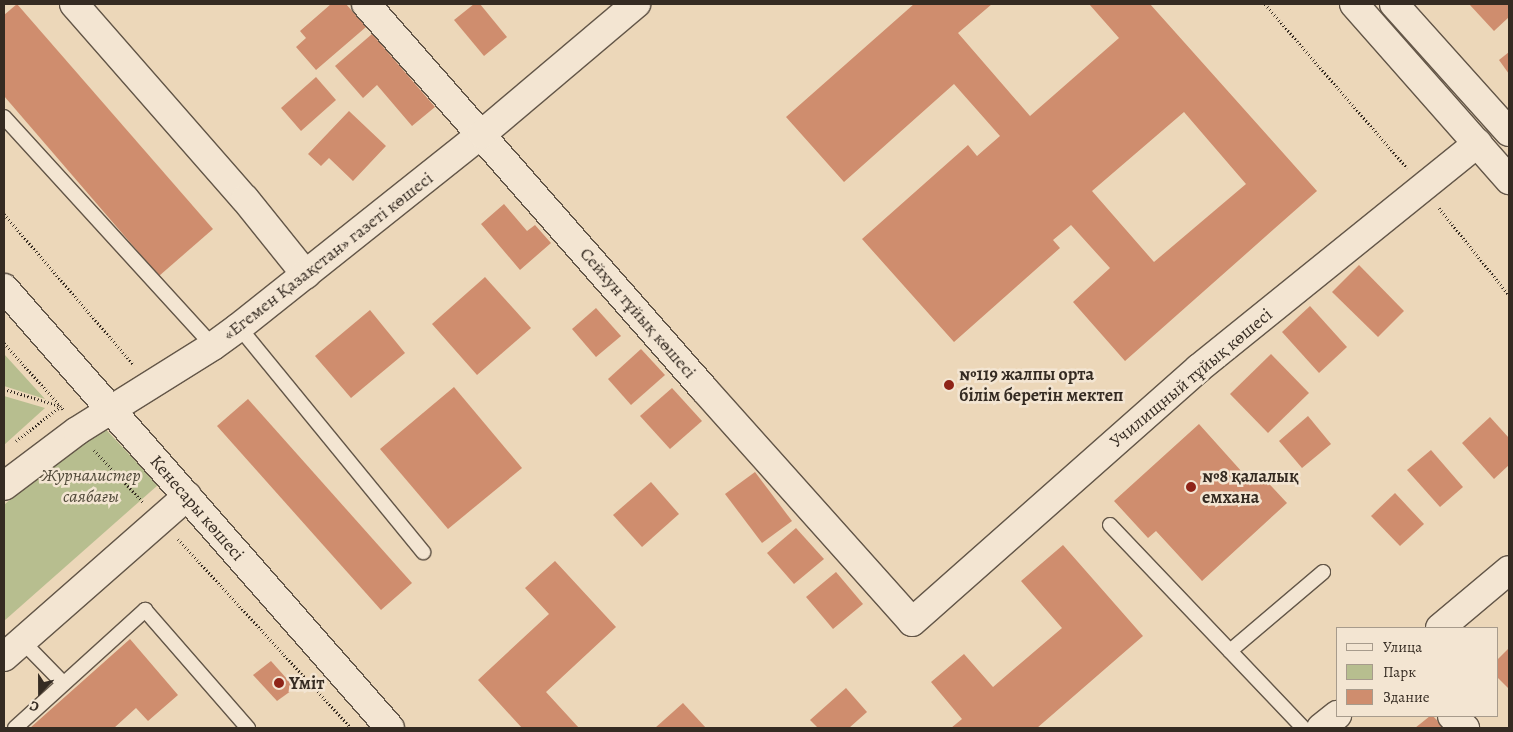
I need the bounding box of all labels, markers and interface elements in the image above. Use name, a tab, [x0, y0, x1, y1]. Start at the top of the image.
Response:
street label: «Егемен Қазақстан» газеті көшесі	[219, 167, 437, 345]
street label: Сейхун тұйық көшесі	[575, 243, 701, 383]
street label: Училищный тұйық көшесі	[1105, 304, 1277, 452]
place label: №119 жалпы орта білім беретін мектеп	[959, 364, 1123, 406]
marker: №119 жалпы орта білім беретін мектеп	[943, 379, 955, 391]
street label: Кенесары көшесі	[145, 451, 249, 565]
park label: Журналистер саябағы	[41, 465, 141, 508]
place label: №8 қалалық емхана	[1202, 466, 1299, 508]
marker: №8 қалалық емхана	[1184, 480, 1198, 494]
legend	[1336, 627, 1498, 717]
text: Улица	[1383, 637, 1422, 657]
text: Парк	[1383, 662, 1416, 682]
north arrow	[15, 667, 65, 717]
place label: Үміт	[289, 672, 324, 694]
marker: Үміт	[273, 677, 285, 689]
text: Здание	[1383, 687, 1430, 707]
text: С	[27, 696, 42, 717]

